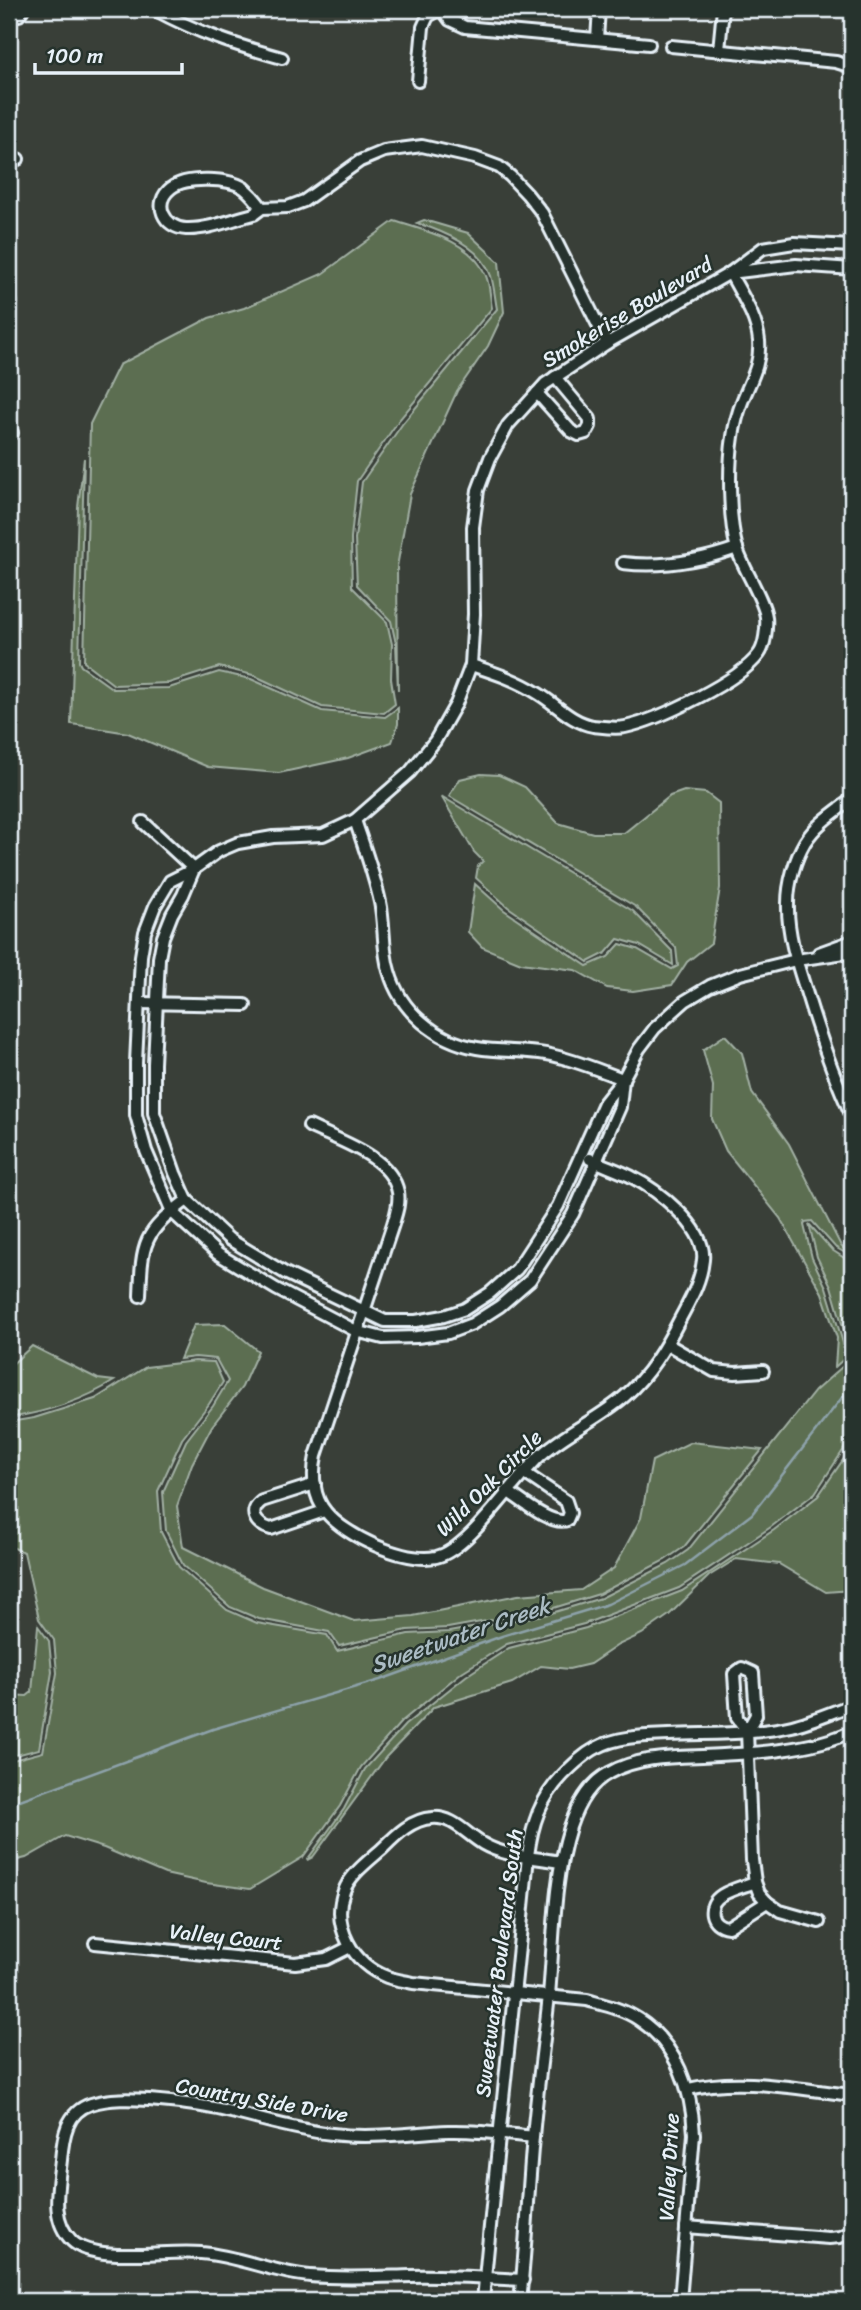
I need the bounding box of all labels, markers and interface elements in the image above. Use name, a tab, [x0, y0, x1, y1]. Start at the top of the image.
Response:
scale bar	[35, 32, 182, 76]
text: 100 m	[46, 37, 103, 75]
street label: Smokerise Boulevard	[534, 245, 722, 378]
street label: Wild Oak Circle	[426, 1420, 552, 1546]
water label: Sweetwater Creek	[365, 1585, 558, 1685]
street label: Sweetwater Boulevard South	[464, 1827, 534, 2099]
street label: Valley Court	[168, 1912, 284, 1962]
street label: Country Side Drive	[173, 2066, 351, 2134]
street label: Valley Drive	[647, 2112, 691, 2222]

